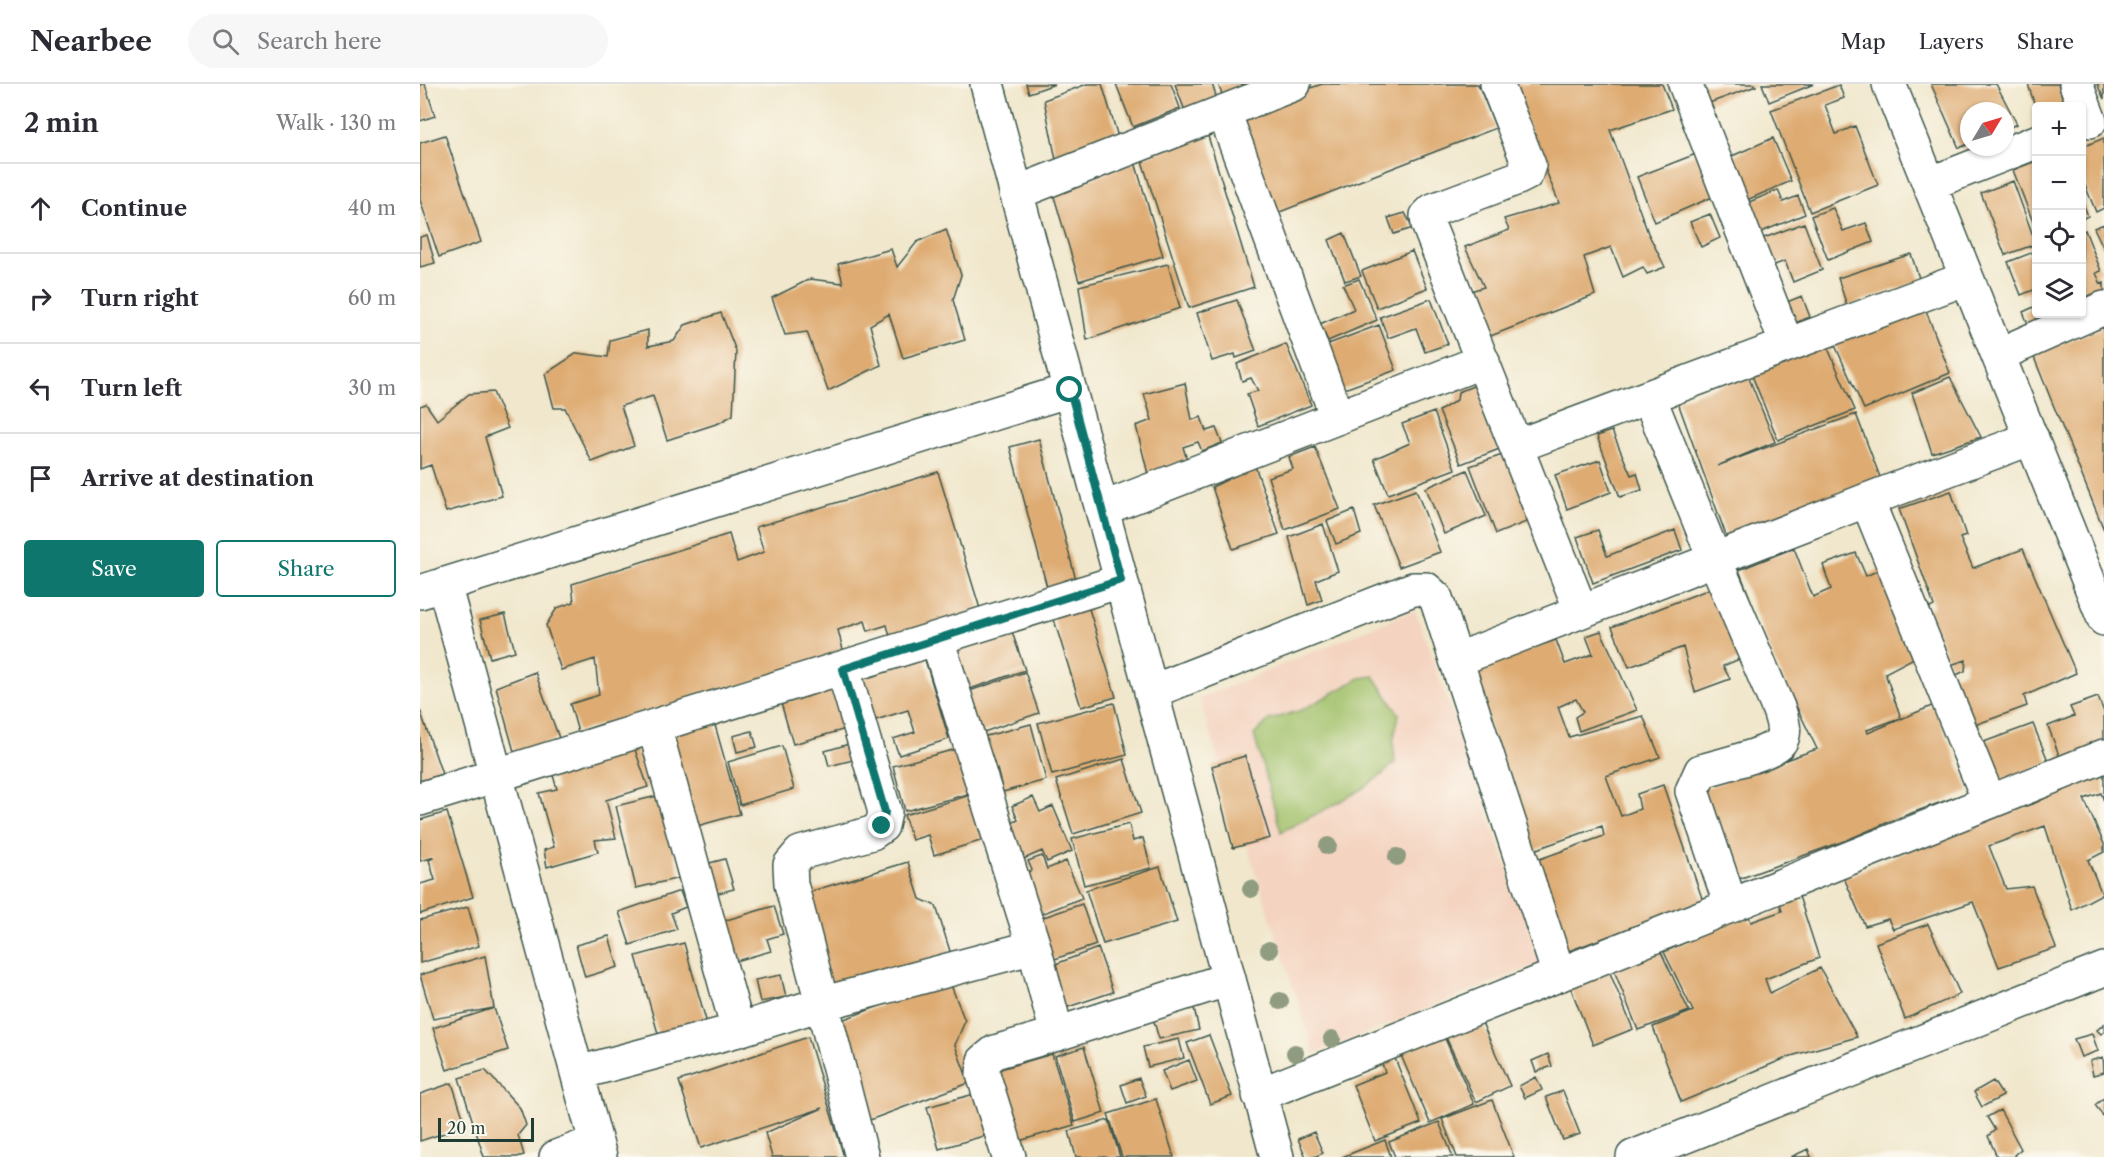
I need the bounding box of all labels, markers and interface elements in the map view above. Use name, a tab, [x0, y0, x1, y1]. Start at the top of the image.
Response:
search box	[188, 14, 608, 68]
text: Nearbee	[30, 24, 152, 58]
icon: search	[209, 25, 242, 58]
text: Search here	[257, 28, 382, 55]
text: Map	[1841, 29, 1886, 54]
text: Layers	[1919, 29, 1984, 54]
text: Share	[2017, 29, 2074, 54]
north arrow	[1960, 102, 2014, 156]
map controls	[2032, 102, 2086, 318]
button: +	[2032, 102, 2086, 156]
text: 2 min	[24, 107, 99, 139]
text: Walk · 130 m	[276, 111, 396, 135]
button: −	[2032, 156, 2086, 210]
icon: ahead	[24, 192, 57, 225]
text: Continue	[81, 195, 187, 222]
text: 40 m	[348, 196, 396, 220]
button: locate	[2032, 210, 2086, 264]
button: layers	[2032, 264, 2086, 318]
icon: right	[24, 282, 57, 315]
text: Turn right	[81, 285, 199, 312]
text: 60 m	[348, 286, 396, 310]
icon: left	[24, 372, 57, 405]
text: Turn left	[81, 375, 182, 402]
text: 30 m	[348, 376, 396, 400]
route start	[1056, 376, 1082, 402]
icon: arrive	[24, 462, 57, 495]
text: Arrive at destination	[81, 465, 314, 492]
button: Save	[24, 540, 204, 597]
button: Share	[216, 540, 396, 597]
route end	[868, 812, 894, 838]
scale bar	[438, 1115, 534, 1142]
text: 20 m	[447, 1118, 486, 1138]

